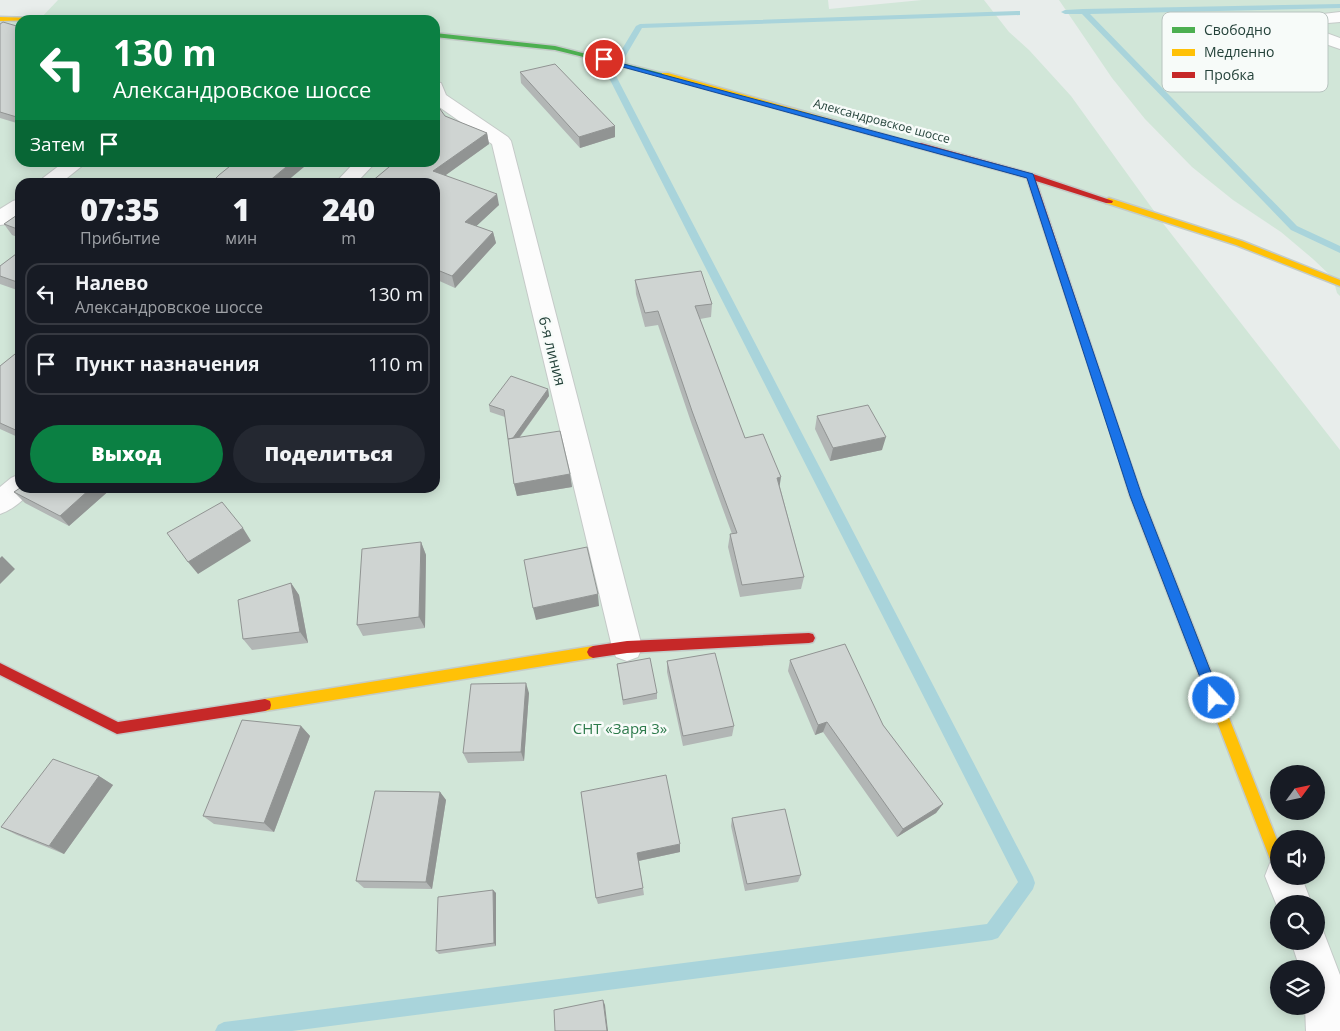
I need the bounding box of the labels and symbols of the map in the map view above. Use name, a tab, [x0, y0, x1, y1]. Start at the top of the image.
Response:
legend	[1162, 12, 1328, 92]
text: Свободно	[1204, 20, 1271, 39]
pin	[583, 38, 625, 80]
text: Медленно	[1204, 42, 1275, 61]
text: Пробка	[1204, 65, 1255, 84]
street label: Александровское шоссе	[812, 95, 952, 148]
street label: 6-я линия	[535, 314, 571, 388]
position arrow	[1187, 671, 1239, 723]
park label: СНТ «Заря 3»	[573, 718, 667, 738]
north arrow	[1270, 765, 1325, 820]

